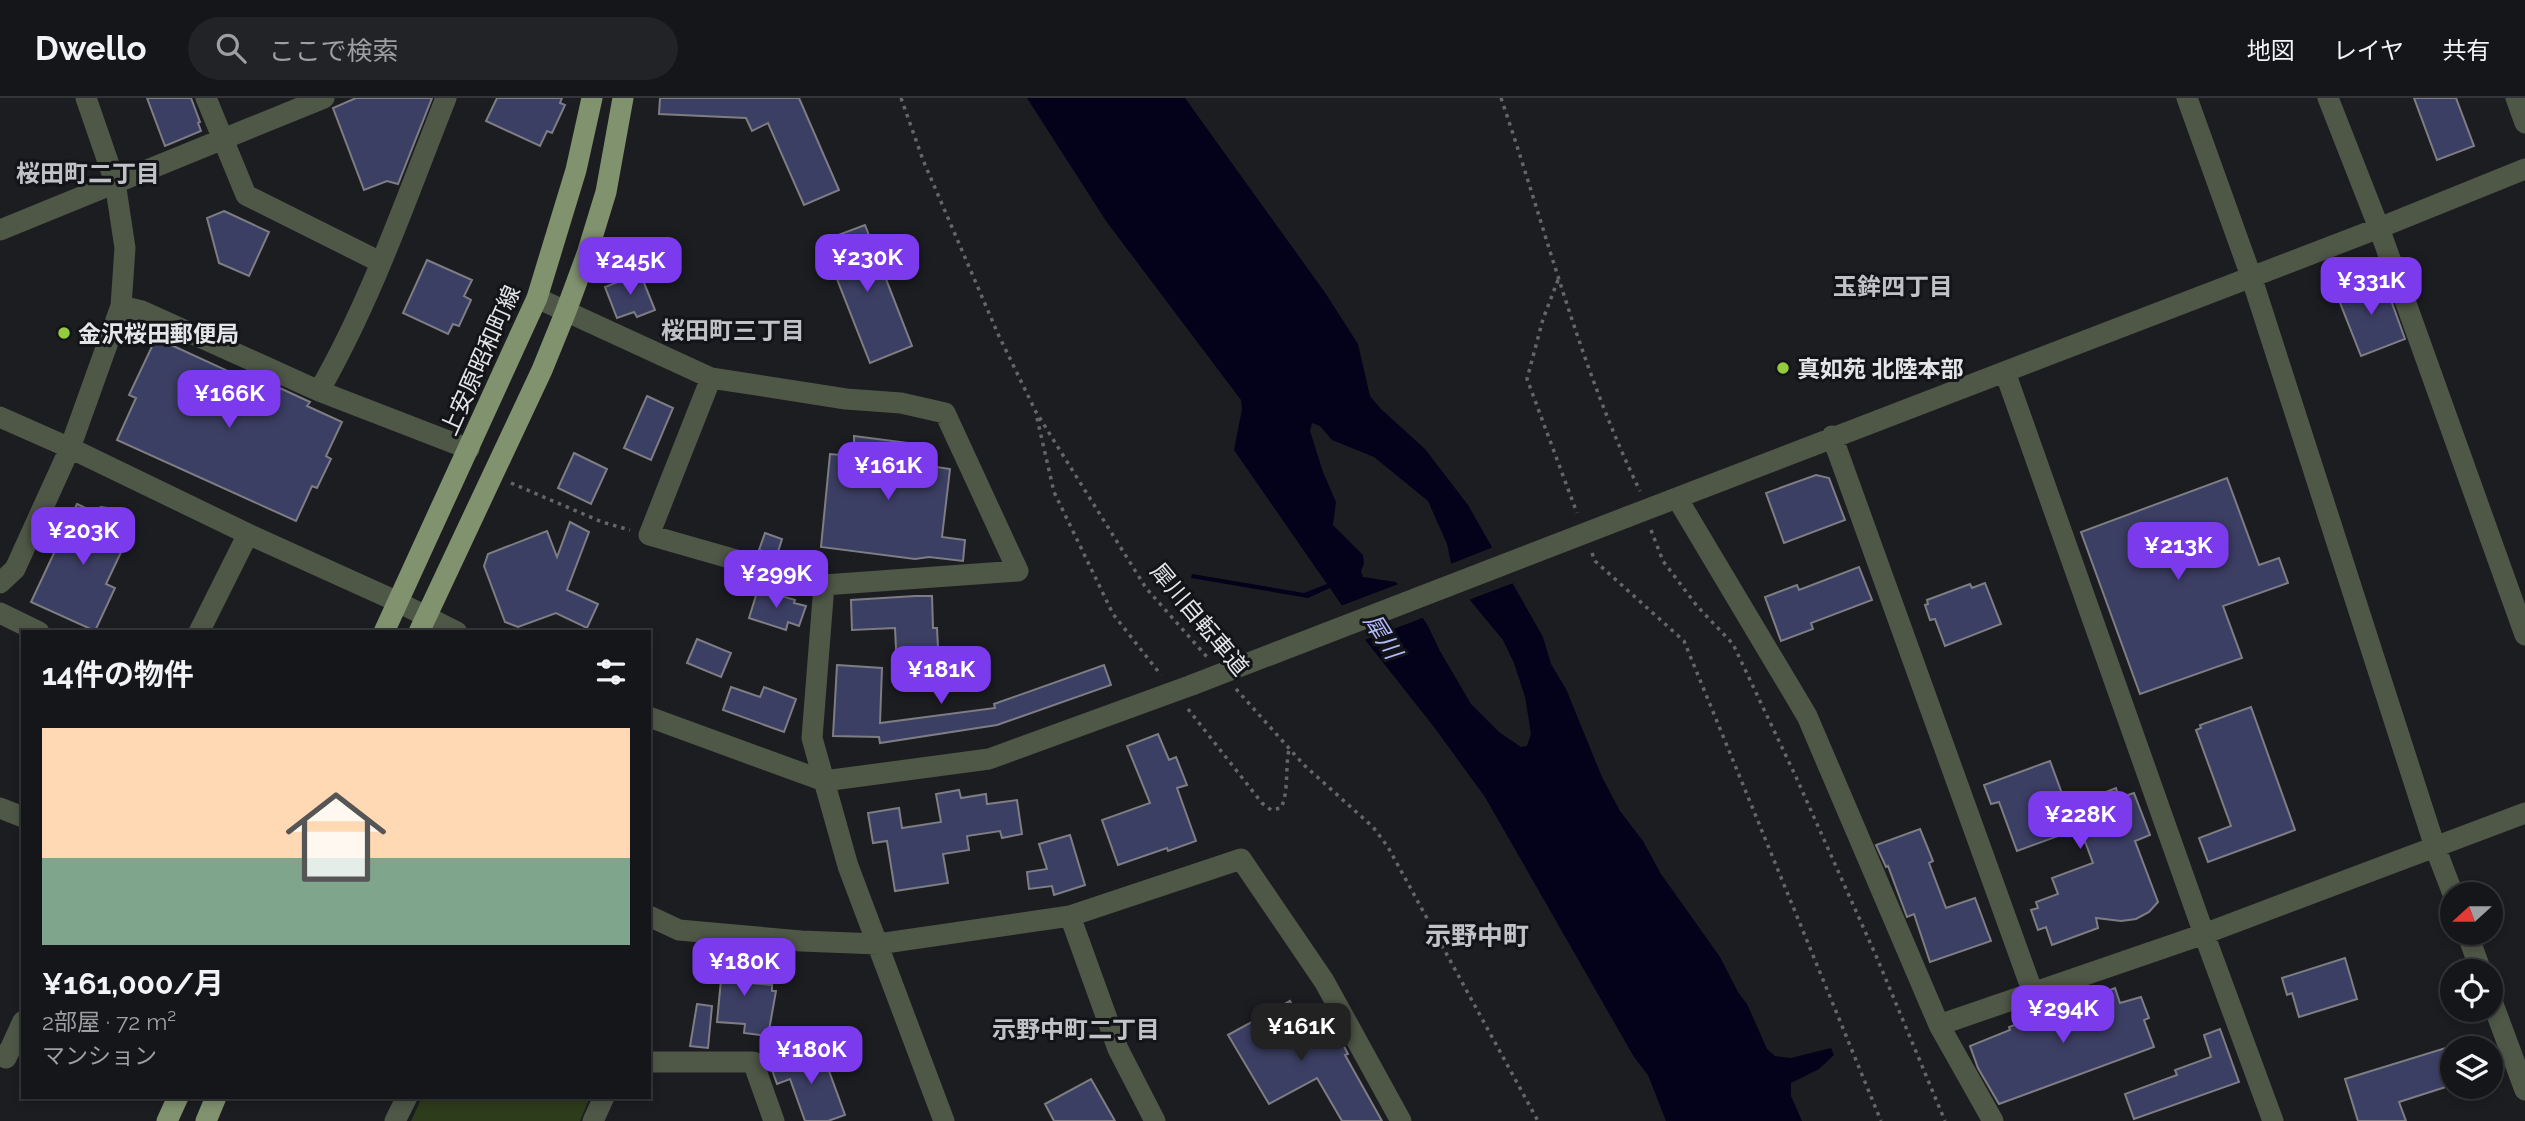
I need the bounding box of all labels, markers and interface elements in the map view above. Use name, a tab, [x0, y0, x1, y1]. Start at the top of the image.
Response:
search box	[188, 17, 678, 80]
text: Dwello	[35, 29, 146, 68]
icon: search	[212, 29, 250, 67]
text: ここで検索	[268, 36, 398, 66]
text: 地図	[2247, 36, 2295, 65]
text: レイヤ	[2333, 36, 2404, 65]
text: 共有	[2442, 36, 2490, 65]
district label: 桜田町二丁目	[16, 159, 160, 188]
pin: ¥230K	[818, 234, 916, 294]
pin: ¥245K	[581, 238, 679, 297]
text: ¥230K	[831, 243, 903, 270]
text: ¥245K	[595, 246, 665, 273]
pin: ¥331K	[2322, 258, 2420, 317]
text: ¥331K	[2337, 266, 2405, 293]
district label: 玉鉾四丁目	[1833, 272, 1953, 301]
street label: 上安原昭和町線	[435, 281, 525, 439]
district label: 桜田町三丁目	[661, 316, 805, 345]
place label: 金沢桜田郵便局	[78, 320, 239, 347]
marker: 金沢桜田郵便局	[56, 325, 72, 341]
place label: 真如苑 北陸本部	[1797, 355, 1964, 382]
marker: 真如苑 北陸本部	[1775, 360, 1791, 376]
pin: ¥166K	[180, 370, 278, 430]
text: ¥166K	[193, 379, 265, 406]
pin: ¥161K	[839, 442, 937, 502]
text: ¥161K	[854, 451, 922, 478]
pin: ¥203K	[34, 508, 132, 567]
text: ¥203K	[47, 516, 119, 543]
pin: ¥213K	[2129, 522, 2227, 582]
text: ¥213K	[2144, 531, 2212, 558]
pin: ¥299K	[727, 550, 825, 610]
street label: 犀川自転車道	[1145, 557, 1255, 681]
text: ¥299K	[740, 559, 812, 586]
water label: 犀川	[1358, 608, 1410, 667]
pin: ¥181K	[892, 646, 990, 706]
icon: filters	[592, 653, 630, 691]
text: ¥181K	[907, 655, 975, 682]
text: 14件の物件	[42, 657, 194, 692]
icon: home	[273, 774, 399, 900]
pin: ¥228K	[2031, 792, 2129, 851]
text: ¥228K	[2044, 800, 2116, 827]
north arrow	[2440, 882, 2502, 945]
map controls	[2440, 882, 2503, 1099]
district label: 示野中町	[1425, 921, 1529, 951]
pin: ¥180K	[695, 939, 793, 998]
text: ¥180K	[708, 947, 780, 974]
button: locate	[2440, 959, 2503, 1022]
text: ¥161,000/月	[42, 966, 224, 1001]
pin: ¥294K	[2014, 986, 2112, 1045]
text: ¥294K	[2027, 994, 2099, 1021]
pin: ¥161K	[1252, 1004, 1350, 1063]
text: 2部屋 · 72 m²	[42, 1008, 176, 1035]
text: ¥161K	[1267, 1012, 1335, 1039]
district label: 示野中町二丁目	[992, 1015, 1160, 1044]
pin: ¥180K	[762, 1026, 860, 1086]
text: ¥180K	[775, 1035, 847, 1062]
button: layers	[2440, 1036, 2503, 1099]
text: マンション	[42, 1042, 157, 1069]

